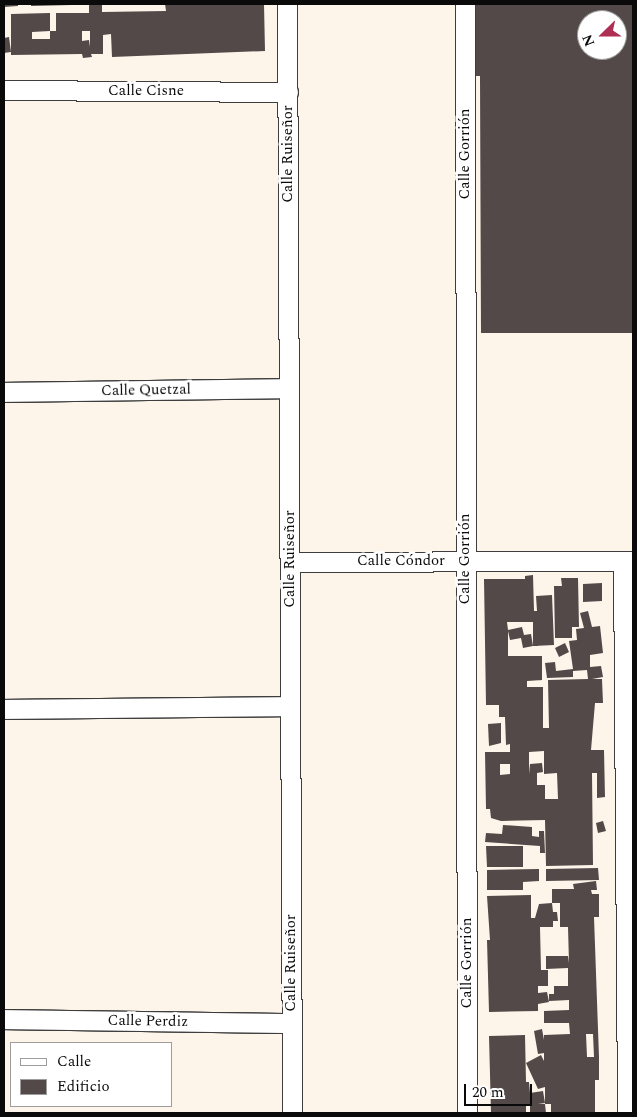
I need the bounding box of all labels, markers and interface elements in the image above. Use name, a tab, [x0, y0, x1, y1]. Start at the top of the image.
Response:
north arrow	[577, 10, 627, 60]
text: N	[577, 31, 600, 50]
street label: Calle Cisne	[108, 82, 184, 100]
street label: Calle Ruiseñor	[279, 105, 297, 203]
street label: Calle Gorrión	[456, 108, 474, 200]
street label: Calle Quetzal	[101, 380, 191, 400]
street label: Calle Ruiseñor	[281, 510, 299, 608]
street label: Calle Gorrión	[456, 513, 474, 605]
street label: Calle Cóndor	[357, 552, 445, 570]
street label: Calle Ruiseñor	[282, 914, 300, 1012]
street label: Calle Gorrión	[458, 917, 476, 1009]
street label: Calle Perdiz	[107, 1011, 189, 1031]
legend	[10, 1042, 172, 1107]
text: Calle	[57, 1050, 91, 1073]
scale bar	[467, 1074, 534, 1106]
text: Edificio	[57, 1075, 110, 1098]
text: 20 m	[472, 1081, 504, 1104]

